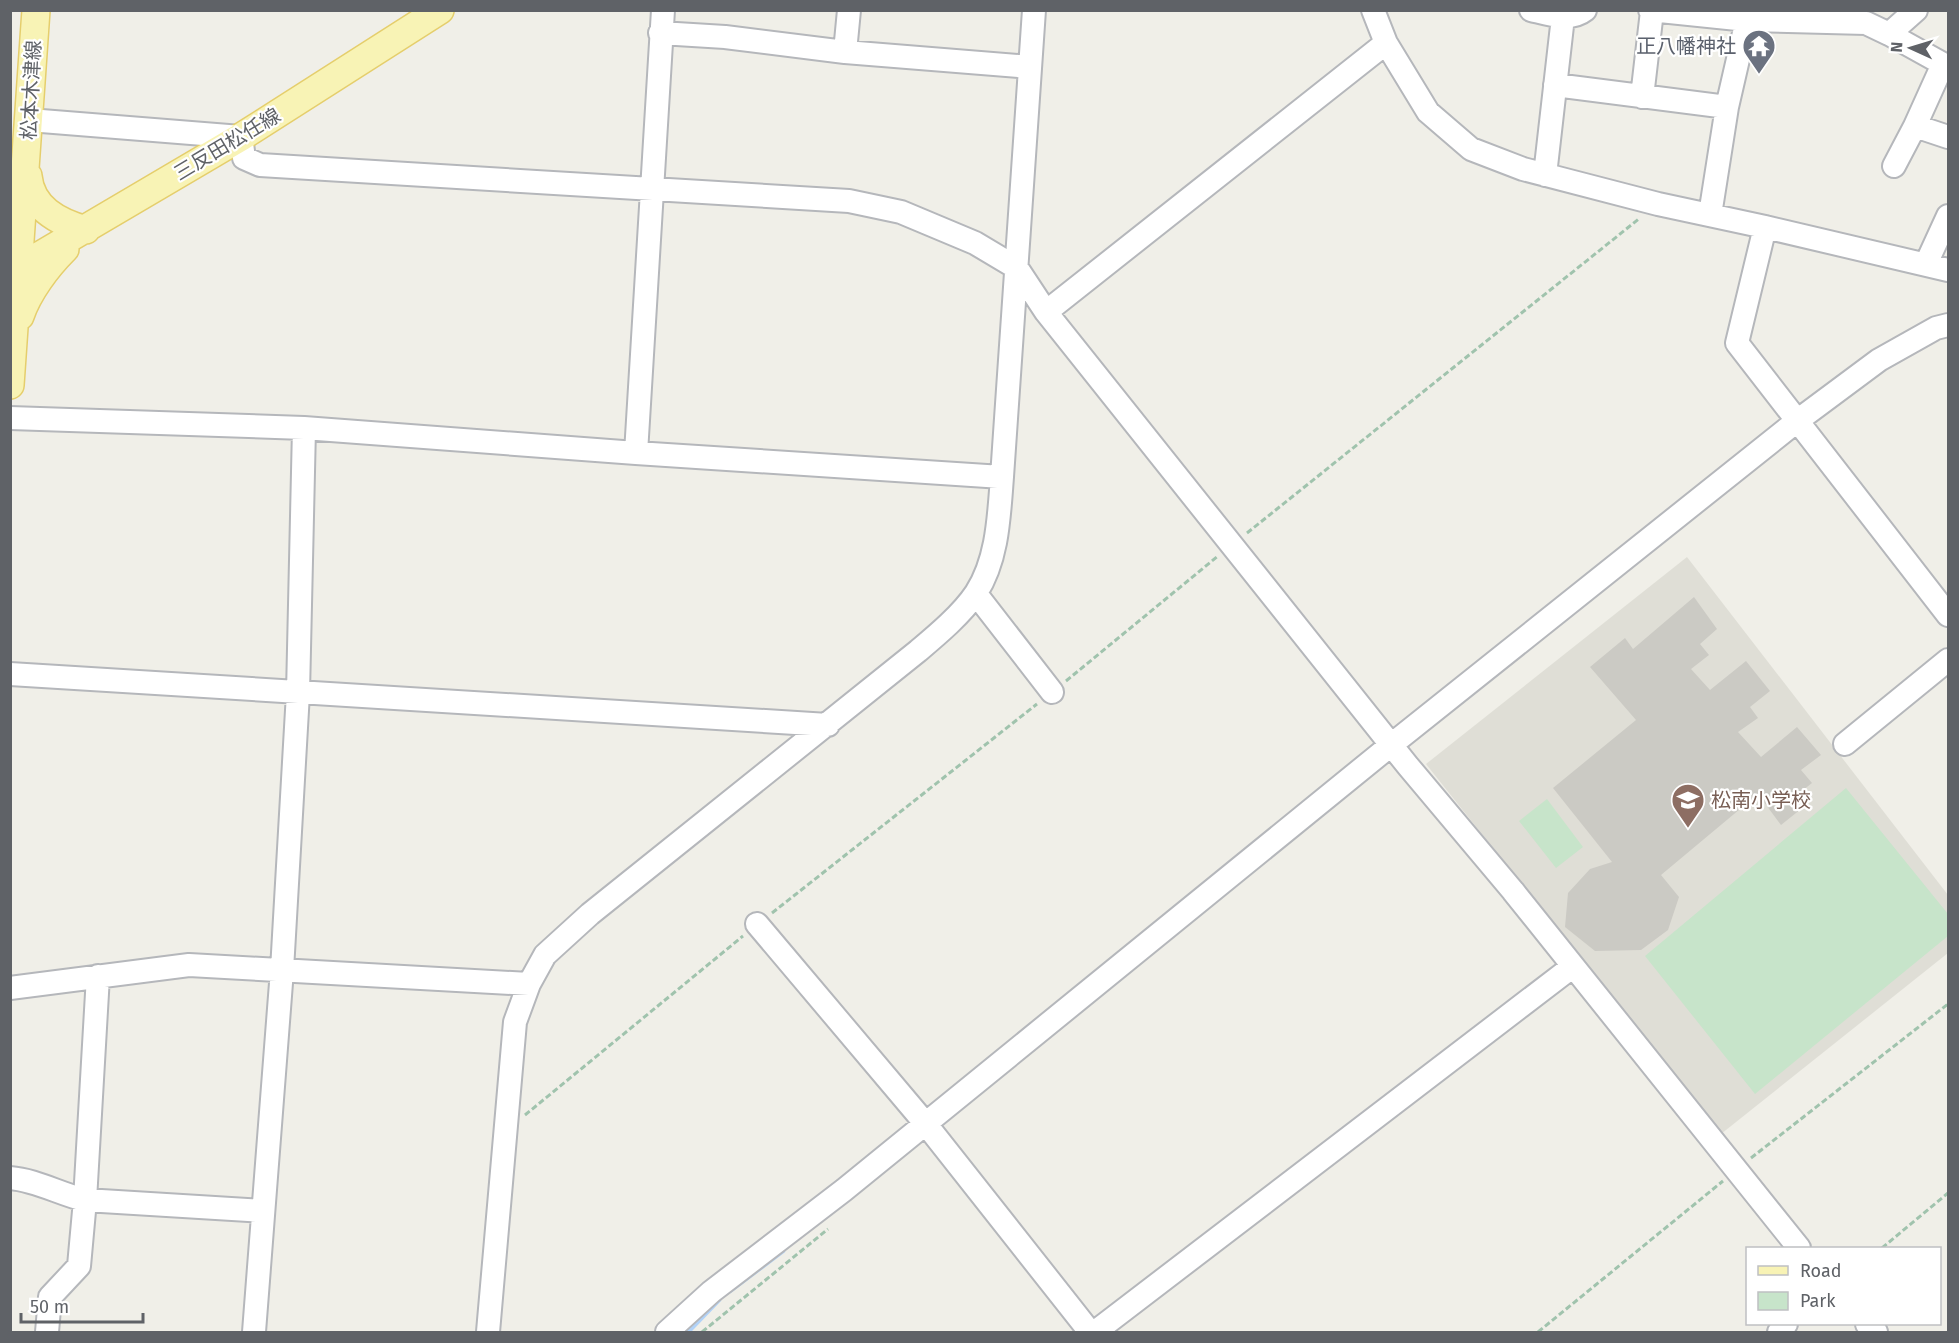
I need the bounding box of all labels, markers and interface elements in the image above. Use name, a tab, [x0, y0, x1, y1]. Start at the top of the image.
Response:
north arrow	[1881, 18, 1941, 78]
temple icon: 正八幡神社	[1741, 28, 1777, 75]
place label: 正八幡神社	[1636, 34, 1736, 58]
street label: 松本木津線	[16, 39, 46, 141]
text: N	[1887, 41, 1906, 53]
street label: 三反田松任線	[169, 103, 285, 185]
school or university icon: 松南小学校	[1670, 782, 1706, 829]
place label: 松南小学校	[1711, 788, 1811, 812]
legend	[1746, 1247, 1941, 1325]
text: Road	[1800, 1260, 1842, 1282]
scale bar	[21, 1286, 142, 1324]
text: Park	[1800, 1290, 1836, 1312]
text: 50 m	[30, 1296, 69, 1318]

